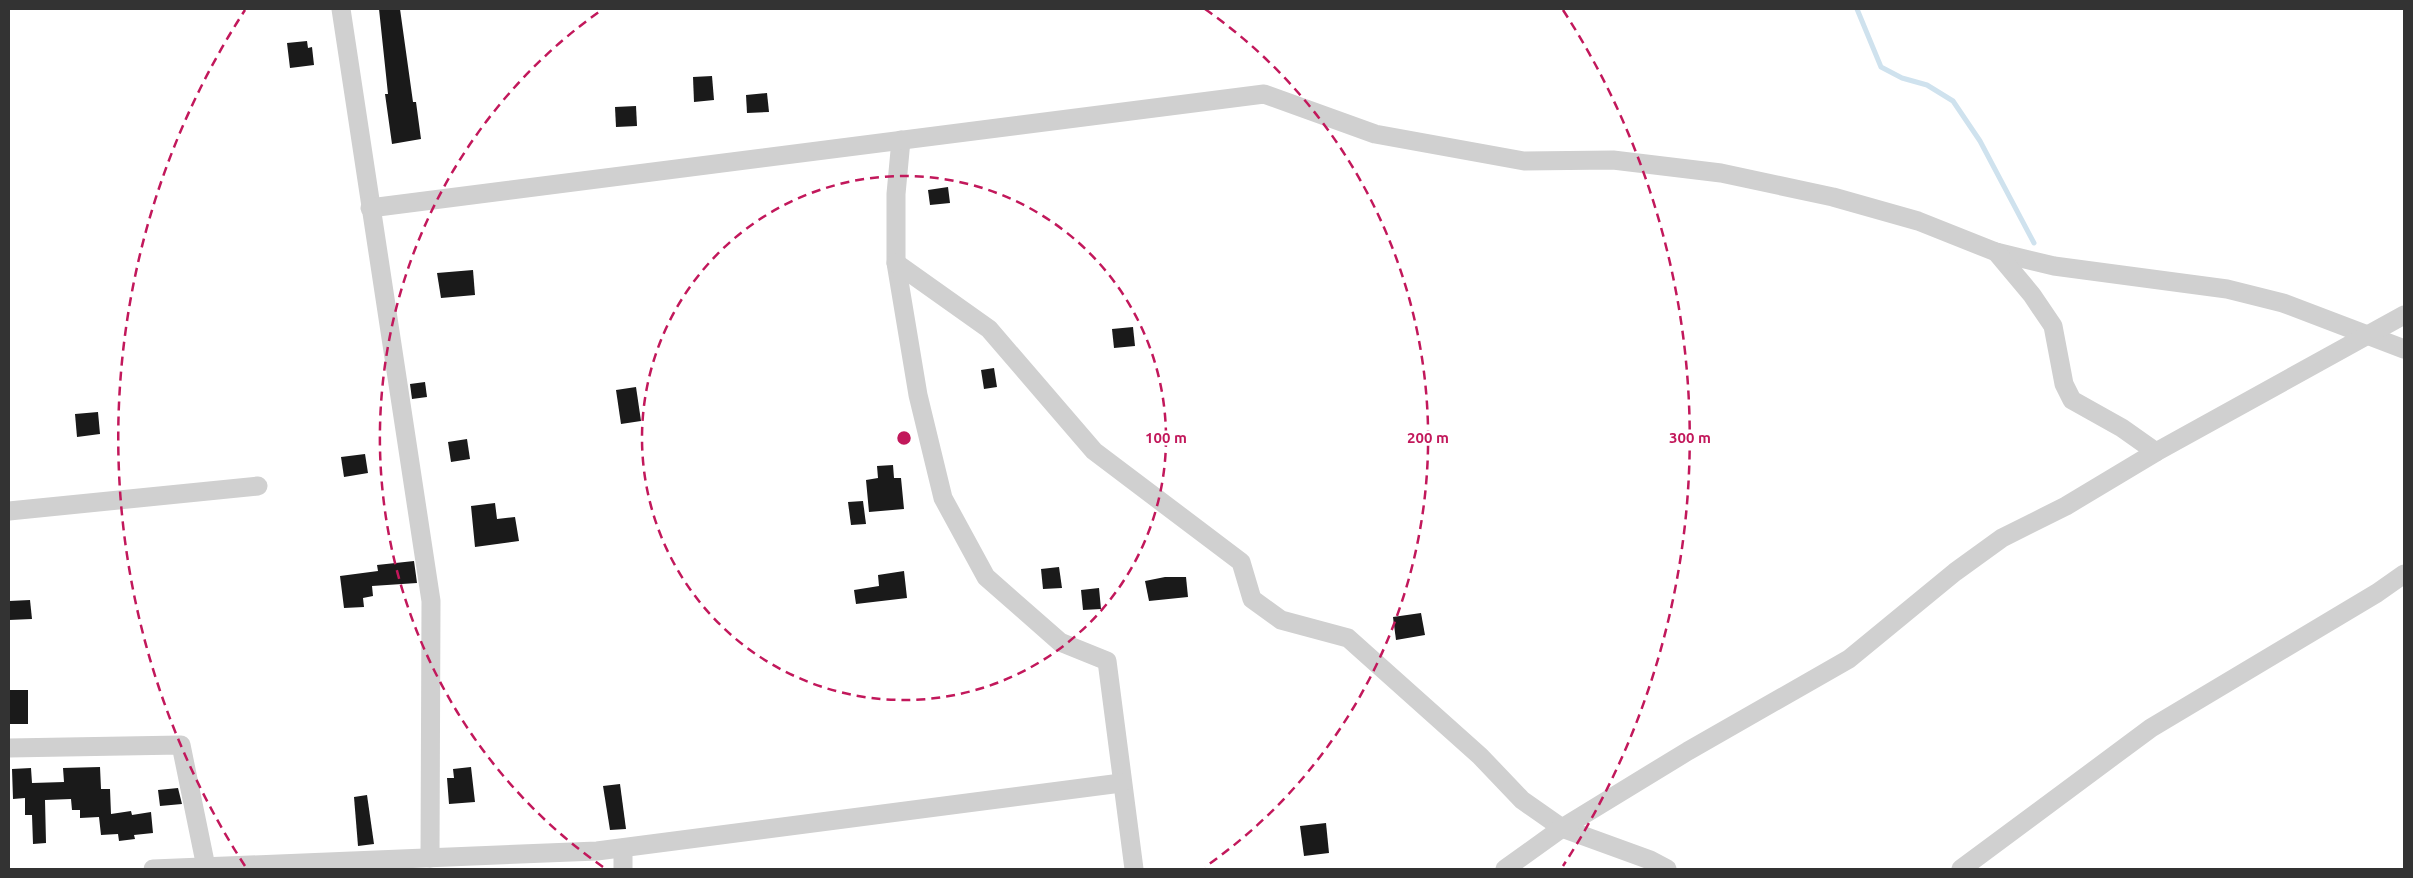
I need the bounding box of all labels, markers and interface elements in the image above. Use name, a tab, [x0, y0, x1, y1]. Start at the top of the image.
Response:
centre of rings	[895, 429, 913, 447]
text: 100 m	[1145, 429, 1187, 446]
text: 200 m	[1407, 429, 1449, 446]
text: 300 m	[1669, 429, 1711, 446]

